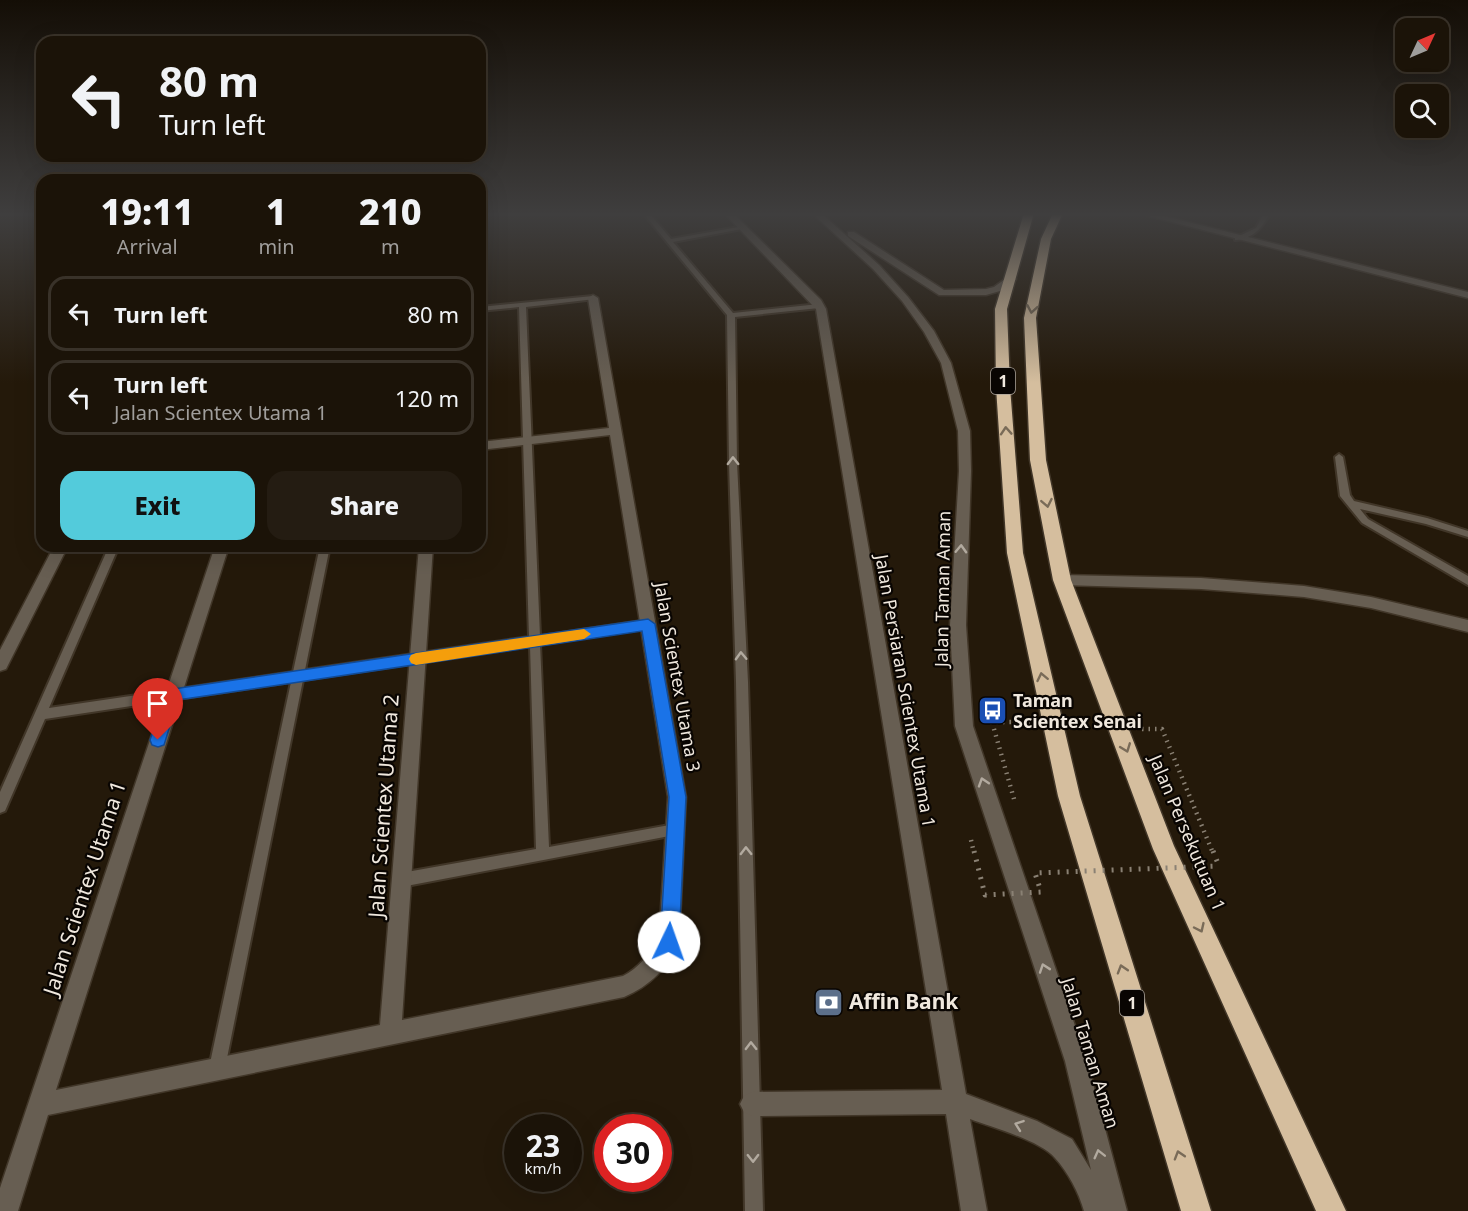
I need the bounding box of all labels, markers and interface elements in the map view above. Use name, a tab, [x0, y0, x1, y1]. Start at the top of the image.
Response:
north arrow	[1395, 18, 1449, 72]
map controls	[1395, 18, 1449, 138]
text: 80 m	[159, 52, 259, 109]
icon: left	[60, 60, 138, 138]
button: search	[1395, 84, 1449, 138]
text: Turn left	[159, 106, 265, 143]
text: 19:11	[100, 187, 194, 236]
text: 1	[266, 187, 287, 236]
text: 210	[359, 187, 422, 236]
text: Arrival	[117, 233, 178, 260]
text: min	[258, 233, 295, 260]
text: m	[381, 233, 400, 260]
icon: left	[63, 297, 96, 330]
text: Turn left	[114, 299, 208, 329]
text: 80 m	[408, 299, 459, 329]
one-way arrow	[1026, 304, 1039, 314]
road number: 1	[991, 368, 1015, 394]
text: Turn left	[114, 369, 208, 399]
icon: left	[63, 381, 96, 414]
text: 120 m	[395, 383, 459, 413]
text: Jalan Scientex Utama 1	[114, 399, 328, 426]
one-way arrow	[1000, 427, 1013, 436]
one-way arrow	[727, 457, 739, 466]
button: Exit	[60, 471, 255, 540]
button: Share	[267, 471, 462, 540]
one-way arrow	[1040, 498, 1053, 508]
street label: Jalan Taman Aman	[929, 511, 955, 669]
one-way arrow	[954, 544, 967, 553]
street label: Jalan Persiaran Scientex Utama 1	[870, 550, 942, 829]
street label: Jalan Scientex Utama 3	[649, 578, 706, 774]
one-way arrow	[734, 652, 747, 661]
one-way arrow	[1036, 673, 1049, 683]
pin	[132, 678, 183, 740]
icon: arrive	[141, 687, 174, 720]
place label: Taman Scientex Senai	[1013, 688, 1142, 733]
street label: Jalan Scientex Utama 2	[361, 693, 405, 921]
bus stop icon: Taman Scientex Senai	[976, 695, 1008, 727]
one-way arrow	[1118, 742, 1131, 753]
street label: Jalan Persekutuan 1	[1143, 749, 1232, 914]
street label: Jalan Scientex Utama 1	[35, 777, 132, 1001]
one-way arrow	[977, 777, 990, 788]
one-way arrow	[740, 846, 752, 855]
position arrow	[637, 910, 701, 974]
one-way arrow	[1193, 921, 1205, 932]
one-way arrow	[1038, 963, 1051, 973]
one-way arrow	[1117, 964, 1129, 975]
street label: Jalan Taman Aman	[1056, 972, 1125, 1131]
bank icon: Affin Bank	[812, 986, 844, 1018]
place label: Affin Bank	[849, 987, 959, 1015]
road number: 1	[1120, 990, 1144, 1016]
one-way arrow	[744, 1041, 757, 1050]
speed limit sign: 30	[594, 1114, 672, 1192]
one-way arrow	[1014, 1120, 1025, 1133]
text: 23	[526, 1125, 560, 1166]
one-way arrow	[1094, 1149, 1107, 1159]
one-way arrow	[1174, 1150, 1186, 1161]
one-way arrow	[747, 1153, 759, 1162]
text: km/h	[525, 1158, 561, 1178]

